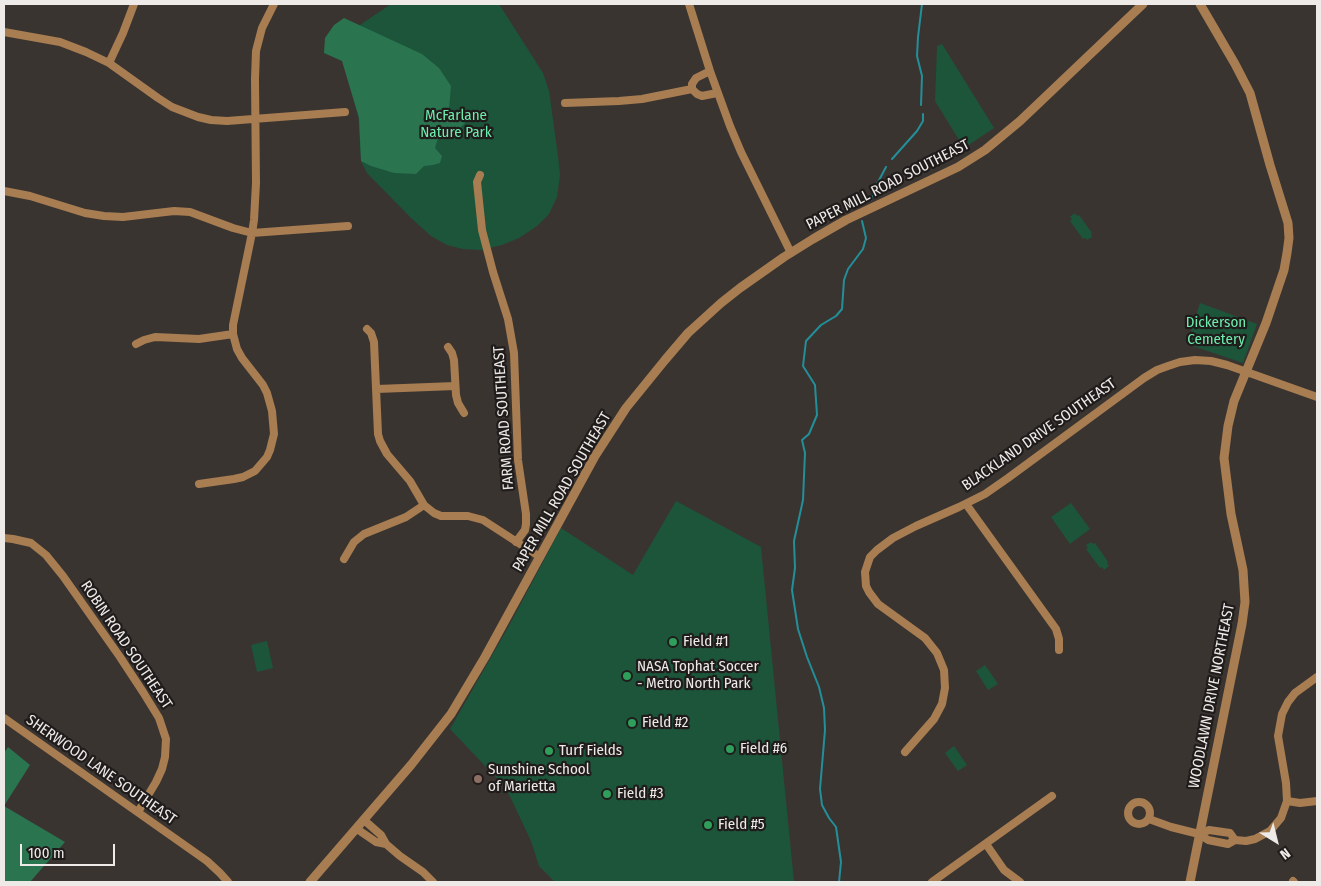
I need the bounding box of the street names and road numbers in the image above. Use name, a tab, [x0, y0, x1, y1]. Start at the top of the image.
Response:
street label: PAPER MILL ROAD SOUTHEAST	[803, 136, 973, 234]
street label: FARM ROAD SOUTHEAST	[490, 345, 518, 491]
street label: BLACKLAND DRIVE SOUTHEAST	[959, 375, 1119, 495]
street label: PAPER MILL ROAD SOUTHEAST	[509, 409, 615, 575]
street label: ROBIN ROAD SOUTHEAST	[76, 578, 176, 712]
street label: WOODLAWN DRIVE NORTHEAST	[1185, 602, 1239, 790]
street label: SHERWOOD LANE SOUTHEAST	[23, 711, 179, 829]

